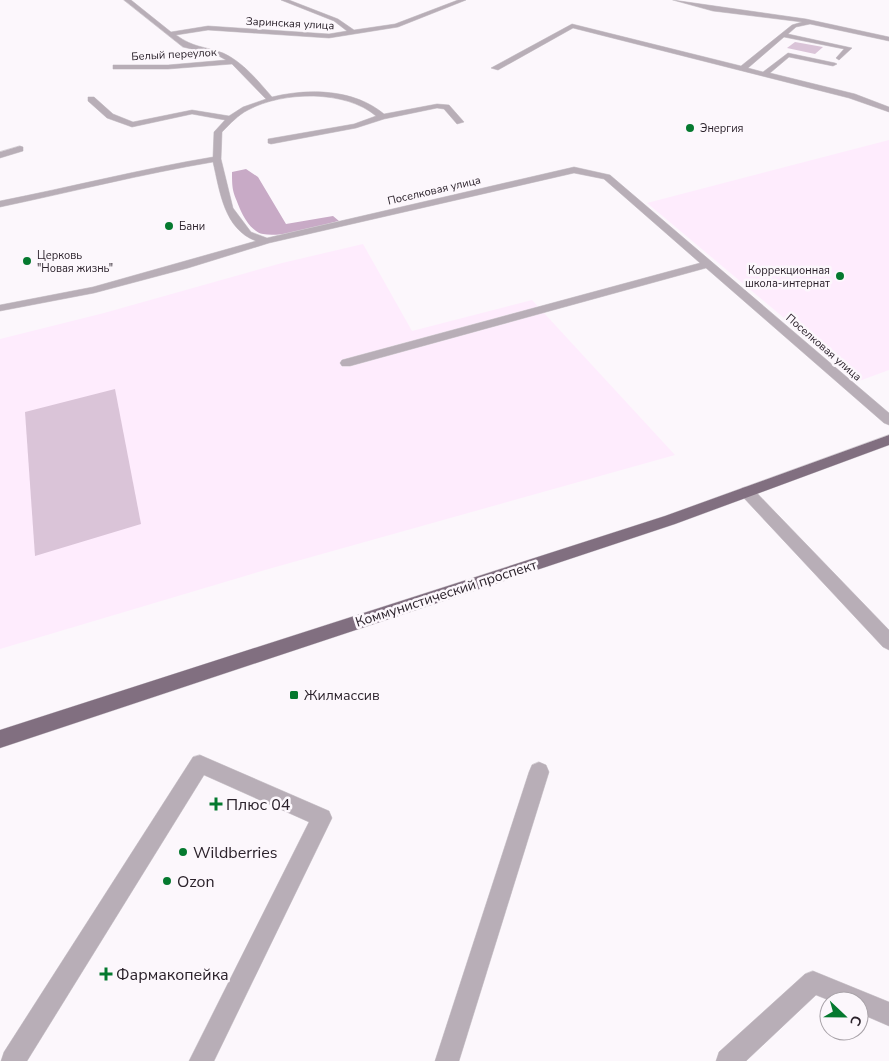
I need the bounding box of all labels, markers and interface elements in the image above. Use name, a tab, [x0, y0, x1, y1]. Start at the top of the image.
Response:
street label: Заринская улица	[245, 14, 335, 33]
street label: Белый переулок	[131, 45, 217, 64]
place label: Энергия	[700, 121, 744, 136]
marker: Энергия	[684, 122, 696, 134]
street label: Поселковая улица	[386, 172, 482, 209]
place label: Бани	[179, 219, 205, 234]
marker: Бани	[163, 220, 175, 232]
place label: Церковь "Новая жизнь"	[37, 248, 113, 276]
marker: Церковь "Новая жизнь"	[21, 255, 33, 267]
place label: Коррекционная школа-интернат	[745, 263, 830, 291]
marker: Коррекционная школа-интернат	[834, 270, 846, 282]
street label: Поселковая улица	[783, 310, 865, 384]
street label: Коммунистический проспект	[353, 555, 540, 632]
place label: Жилмассив	[304, 686, 380, 705]
marker: Жилмассив	[288, 689, 300, 701]
place label: Плюс 04	[226, 794, 291, 816]
marker: Плюс 04	[210, 798, 222, 810]
place label: Wildberries	[193, 842, 278, 864]
marker: Wildberries	[177, 846, 189, 858]
place label: Ozon	[177, 871, 215, 893]
marker: Ozon	[161, 875, 173, 887]
place label: Фармакопейка	[116, 964, 229, 986]
marker: Фармакопейка	[100, 968, 112, 980]
north arrow	[819, 991, 869, 1041]
text: С	[845, 1013, 866, 1029]

